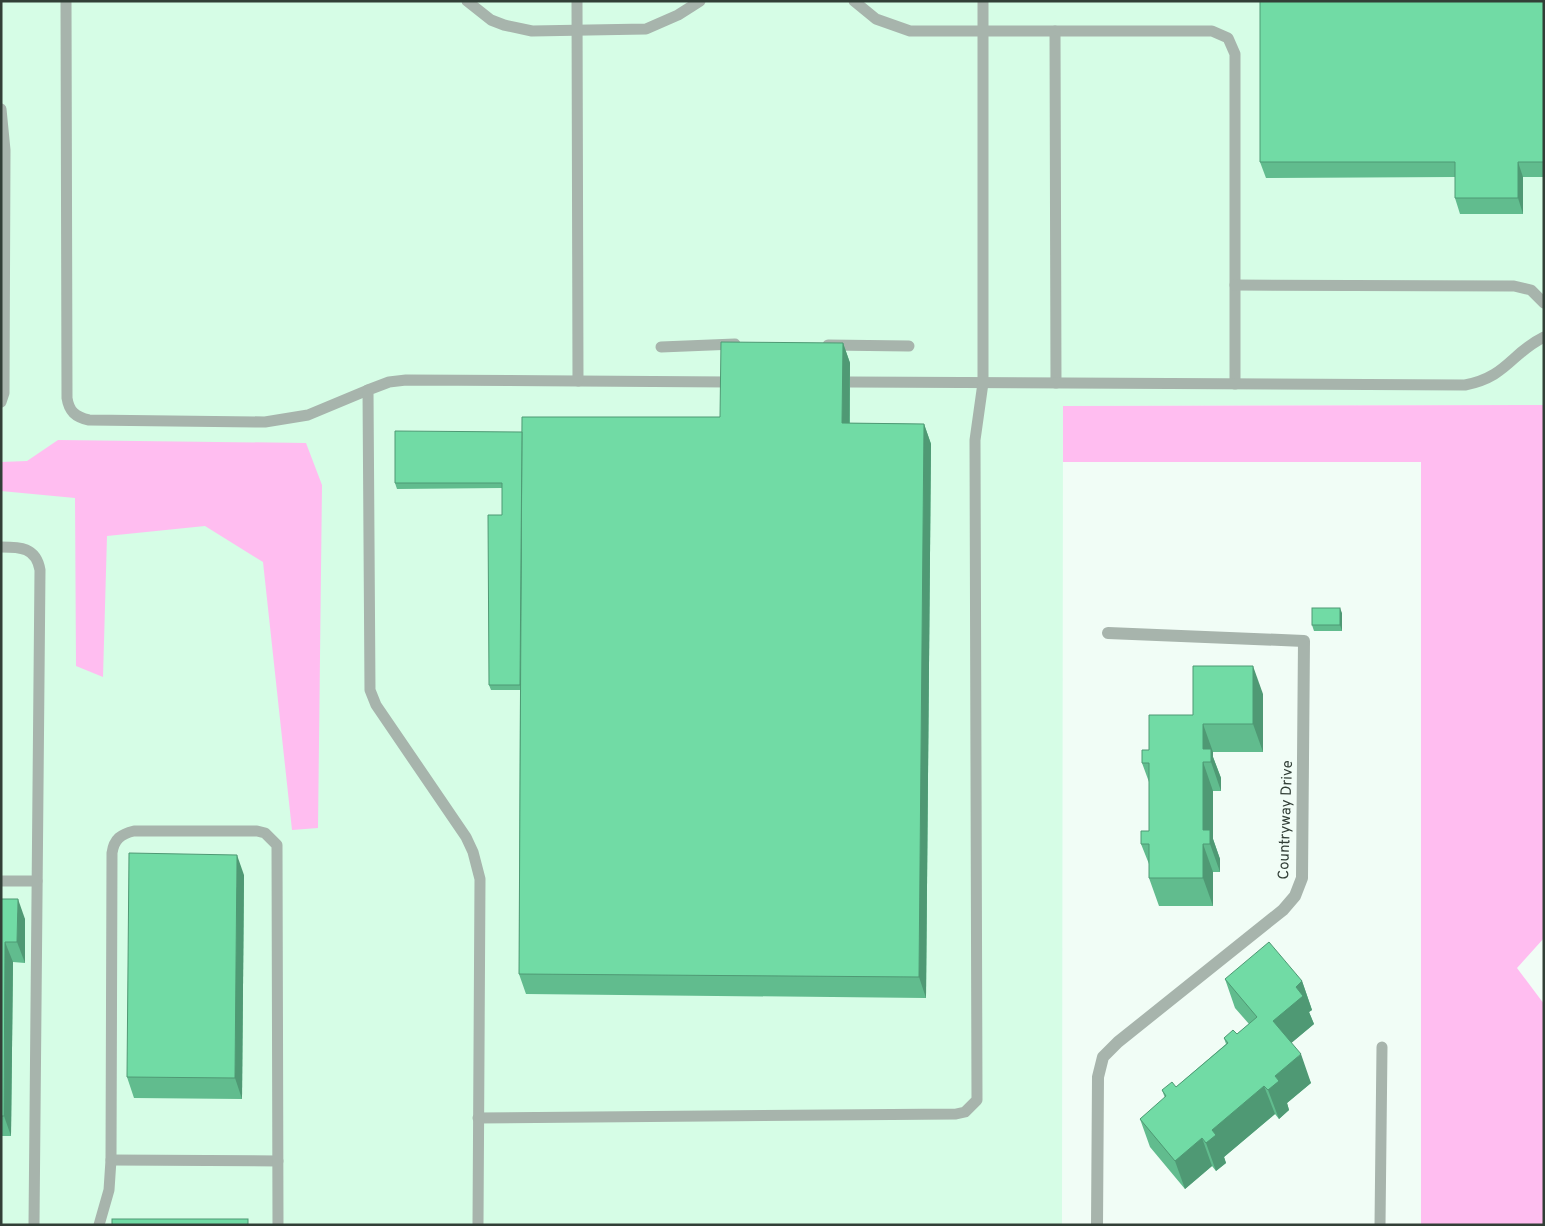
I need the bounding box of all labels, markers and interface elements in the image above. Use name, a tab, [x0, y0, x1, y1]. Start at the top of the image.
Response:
street label: Countryway Drive	[1275, 760, 1298, 880]

